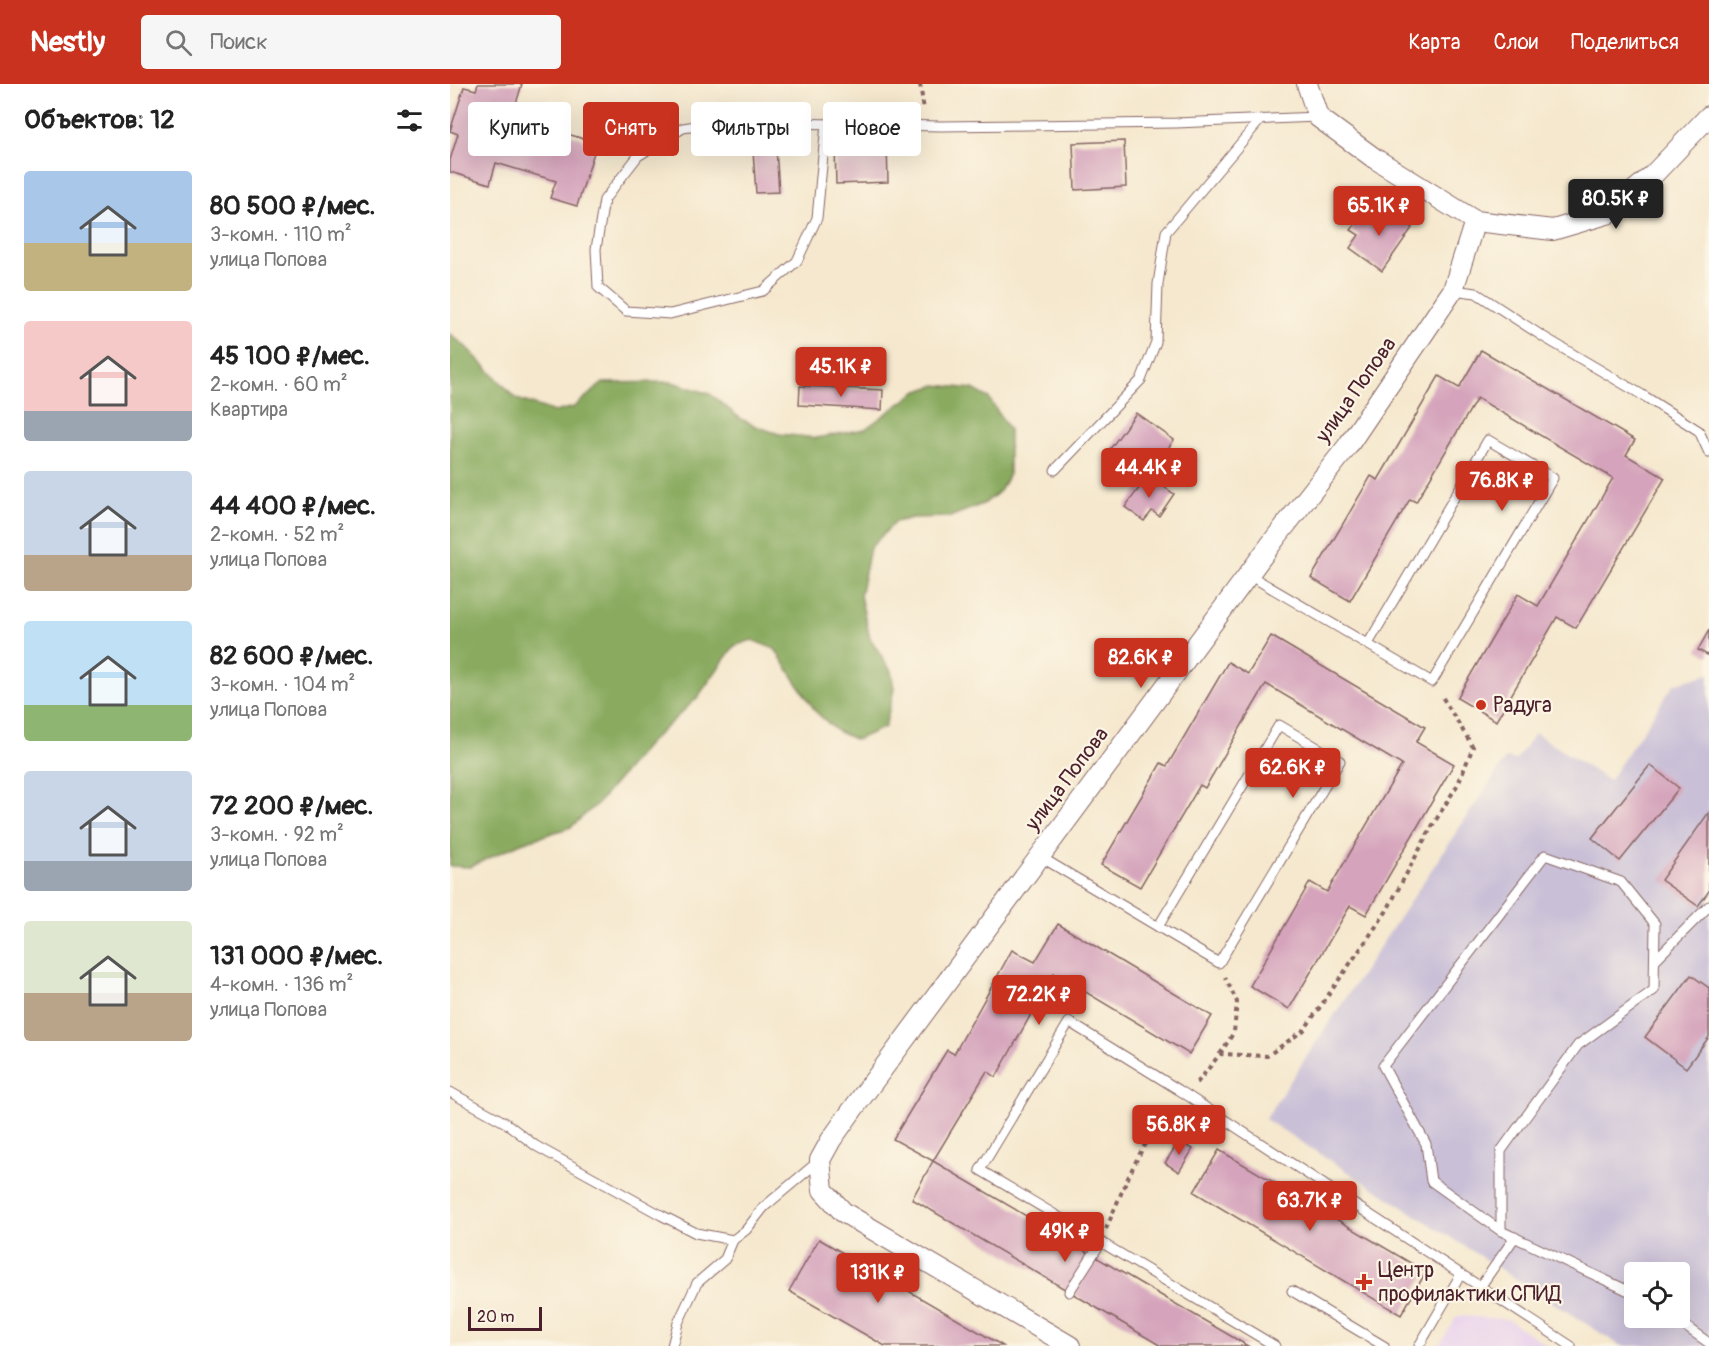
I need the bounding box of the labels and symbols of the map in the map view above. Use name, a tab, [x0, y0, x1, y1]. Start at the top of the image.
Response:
pin: 80.5K ₽	[1561, 179, 1671, 230]
pin: 65.1K ₽	[1324, 186, 1434, 237]
street label: улица Попова	[1309, 332, 1402, 449]
pin: 45.1K ₽	[786, 347, 896, 398]
pin: 44.4K ₽	[1094, 448, 1204, 499]
pin: 76.8K ₽	[1447, 461, 1557, 512]
pin: 82.6K ₽	[1086, 638, 1196, 689]
place label: Радуга	[1493, 692, 1552, 719]
marker: Радуга	[1474, 698, 1488, 712]
street label: улица Попова	[1019, 722, 1115, 837]
pin: 62.6K ₽	[1238, 748, 1348, 799]
pin: 72.2K ₽	[984, 975, 1094, 1026]
pin: 56.8K ₽	[1124, 1105, 1234, 1156]
pin: 63.7K ₽	[1255, 1181, 1365, 1232]
pin: 49K ₽	[1023, 1212, 1107, 1263]
pin: 131K ₽	[829, 1253, 927, 1304]
place label: Центр профилактики СПИД	[1378, 1257, 1561, 1308]
marker: Центр профилактики СПИД	[1355, 1273, 1373, 1291]
scale bar	[468, 1304, 542, 1332]

